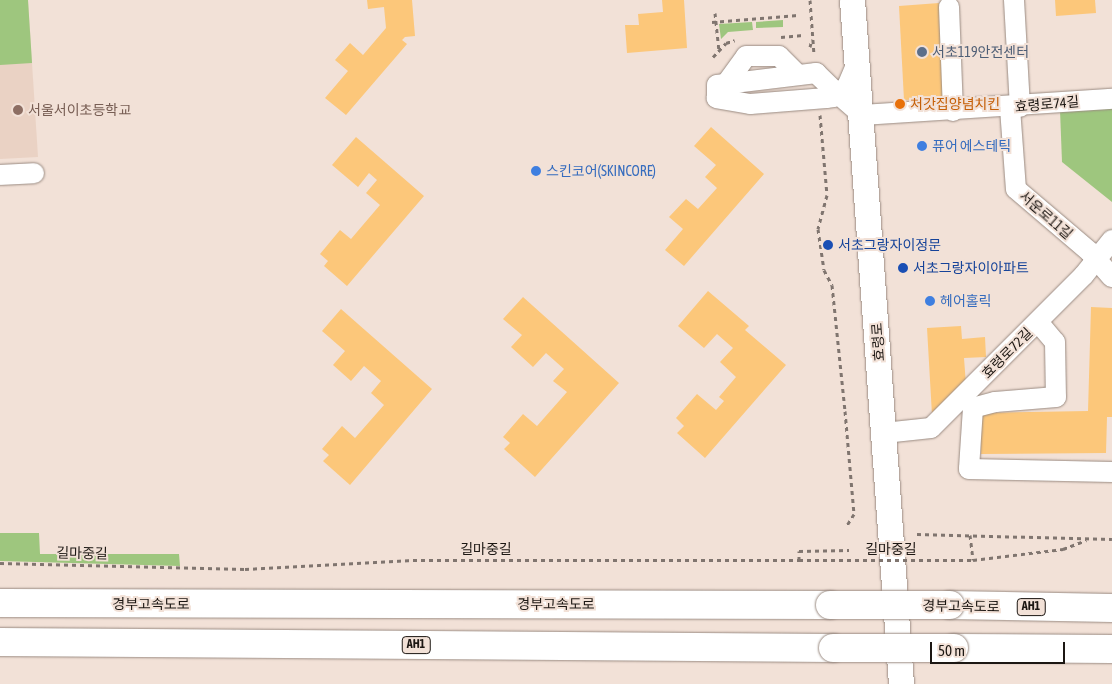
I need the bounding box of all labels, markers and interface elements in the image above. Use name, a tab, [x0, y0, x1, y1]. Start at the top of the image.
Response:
place label: 서초119안전센터	[932, 44, 1029, 60]
marker: 서초119안전센터	[916, 46, 928, 58]
street label: 효령로74길	[1014, 93, 1080, 115]
place label: 처갓집양념치킨	[910, 96, 1000, 112]
marker: 처갓집양념치킨	[894, 98, 906, 110]
place label: 서울서이초등학교	[28, 102, 131, 118]
marker: 서울서이초등학교	[12, 104, 24, 116]
place label: 퓨어 에스테틱	[932, 138, 1011, 154]
marker: 퓨어 에스테틱	[916, 140, 928, 152]
place label: 스킨코어(SKINCORE)	[546, 163, 656, 179]
marker: 스킨코어(SKINCORE)	[530, 165, 542, 177]
street label: 서운로11길	[1016, 187, 1076, 243]
place label: 서초그랑자이정문	[838, 237, 941, 253]
marker: 서초그랑자이정문	[822, 239, 834, 251]
place label: 서초그랑자이아파트	[913, 260, 1029, 276]
marker: 서초그랑자이아파트	[897, 262, 909, 274]
place label: 헤어홀릭	[940, 293, 992, 309]
marker: 헤어홀릭	[924, 295, 936, 307]
street label: 효령로	[868, 322, 888, 362]
street label: 효령로72길	[978, 324, 1036, 382]
street label: 길마중길	[460, 541, 512, 557]
street label: 길마중길	[865, 541, 917, 557]
street label: 길마중길	[56, 544, 108, 562]
street label: 경부고속도로	[112, 596, 190, 612]
street label: 경부고속도로	[517, 596, 595, 612]
street label: 경부고속도로	[922, 597, 1000, 615]
road number: AH1	[1016, 598, 1046, 616]
scale bar	[932, 632, 1067, 664]
road number: AH1	[401, 636, 431, 654]
text: 50 m	[938, 642, 965, 659]

